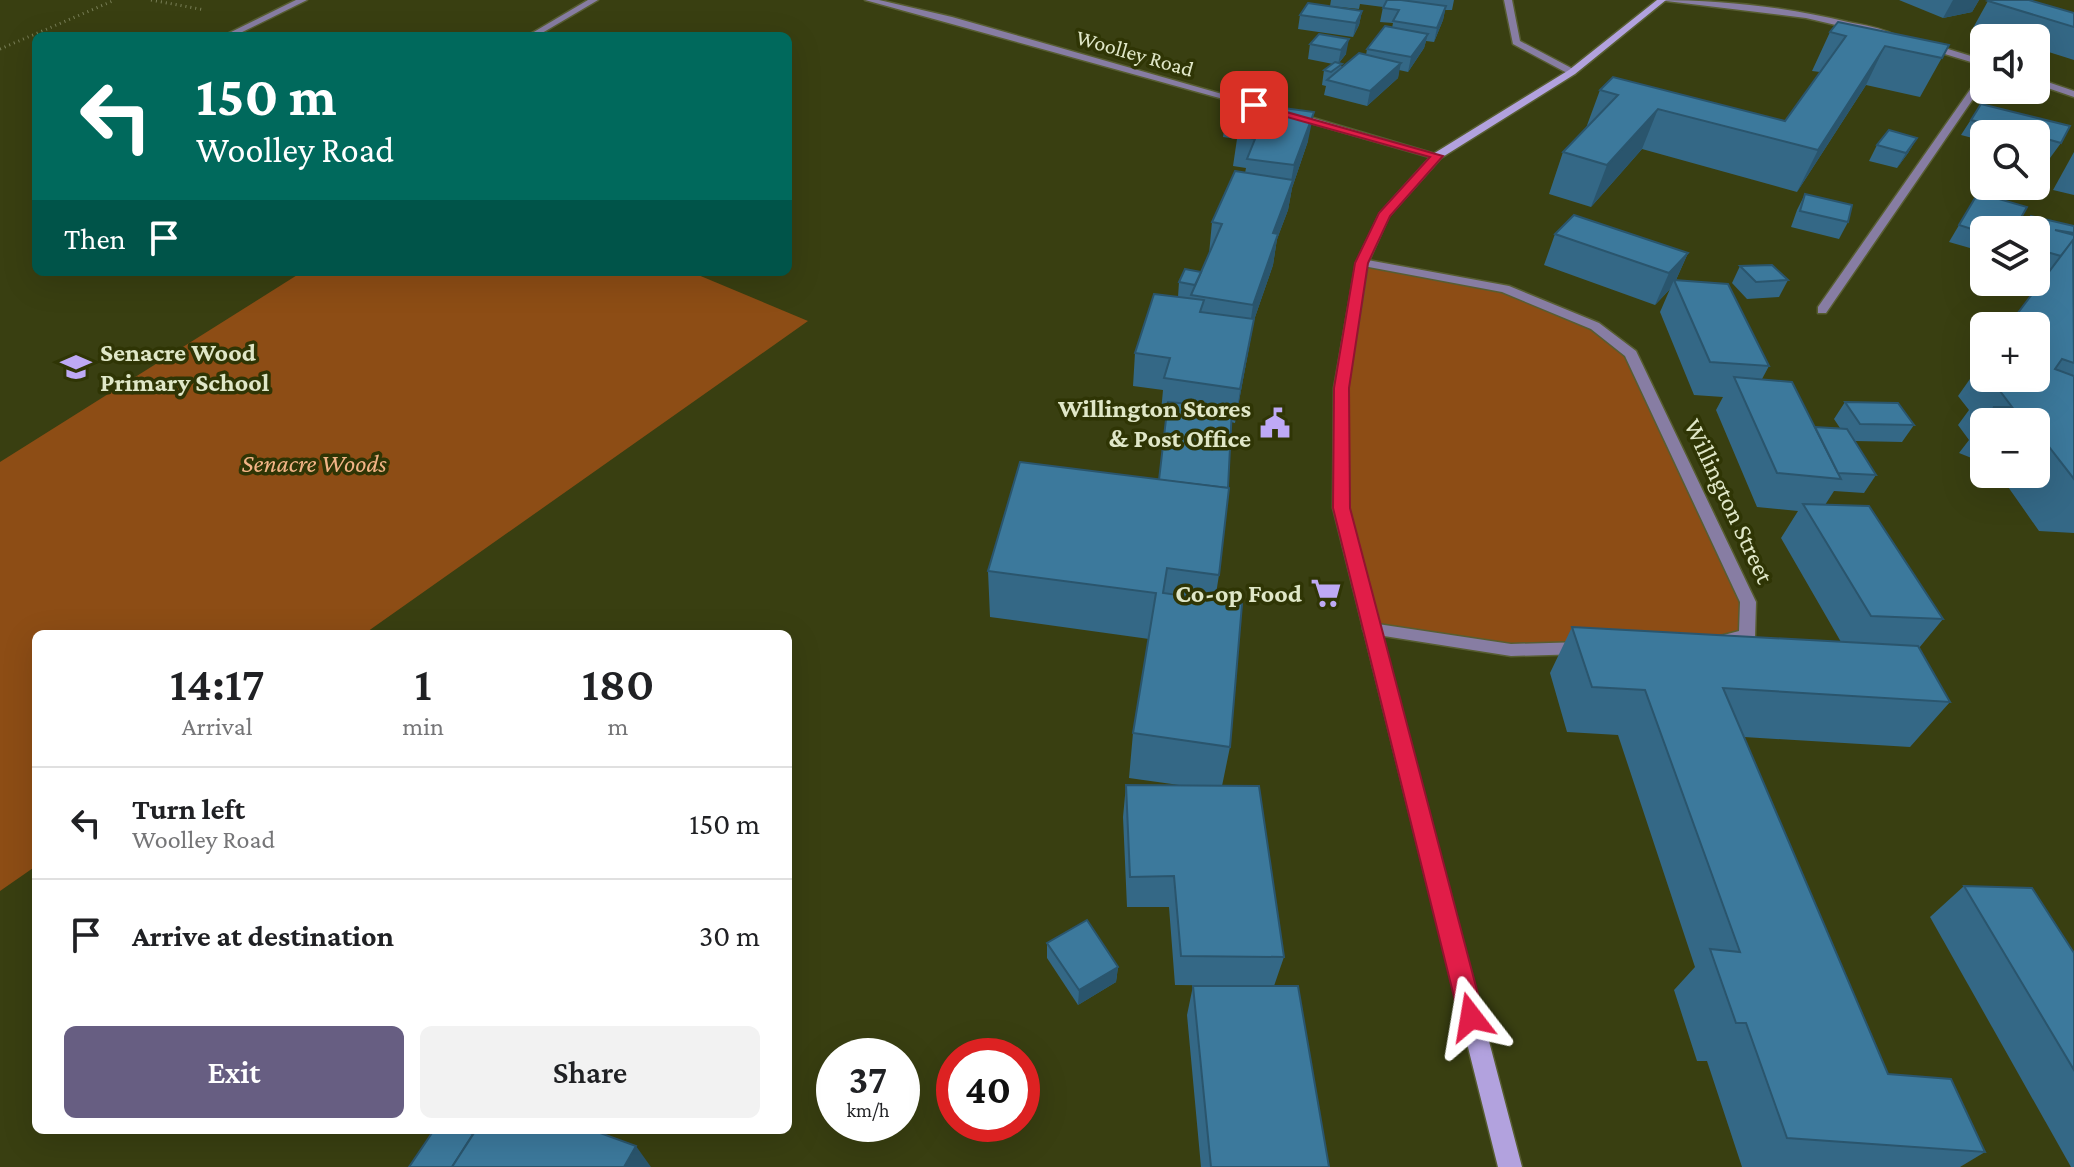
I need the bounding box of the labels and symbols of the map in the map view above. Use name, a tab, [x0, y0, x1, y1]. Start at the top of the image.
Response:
street label: Woolley Road	[1073, 24, 1197, 82]
pin	[1220, 71, 1288, 139]
place label: Senacre Wood Primary School	[100, 338, 270, 397]
school or university icon: Senacre Wood Primary School	[59, 350, 93, 384]
place label: Willington Stores & Post Office	[1057, 394, 1251, 453]
public building icon: Willington Stores & Post Office	[1258, 406, 1292, 440]
street label: Willington Street	[1678, 414, 1780, 588]
park label: Senacre Woods	[241, 449, 387, 478]
supermarket icon: Co-op Food	[1309, 576, 1343, 610]
place label: Co-op Food	[1175, 579, 1302, 608]
position arrow	[1429, 975, 1513, 1059]
speed limit sign: 40	[936, 1038, 1040, 1142]

